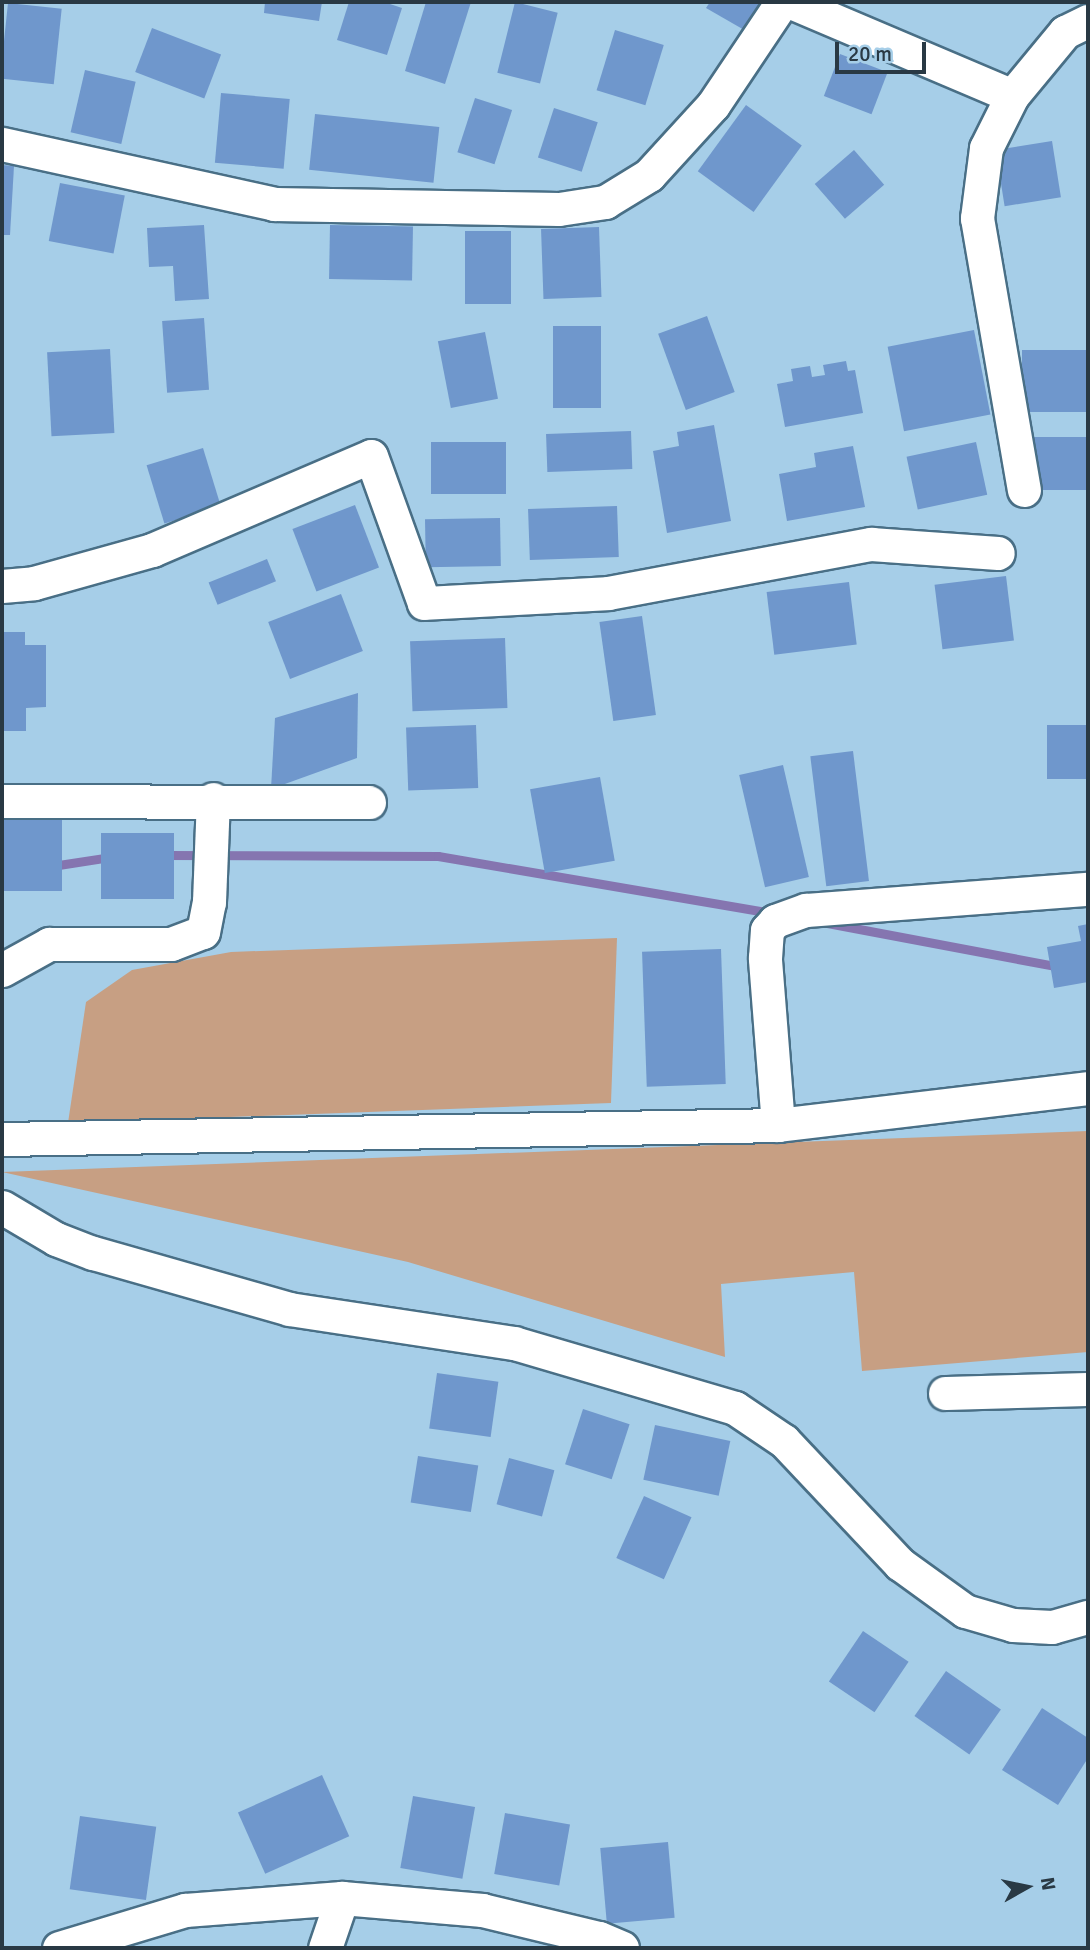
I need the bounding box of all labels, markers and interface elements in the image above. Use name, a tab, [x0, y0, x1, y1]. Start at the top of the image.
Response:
scale bar	[838, 28, 929, 72]
text: 20 m	[848, 41, 892, 67]
north arrow	[992, 1852, 1062, 1922]
text: N	[1035, 1875, 1061, 1892]

